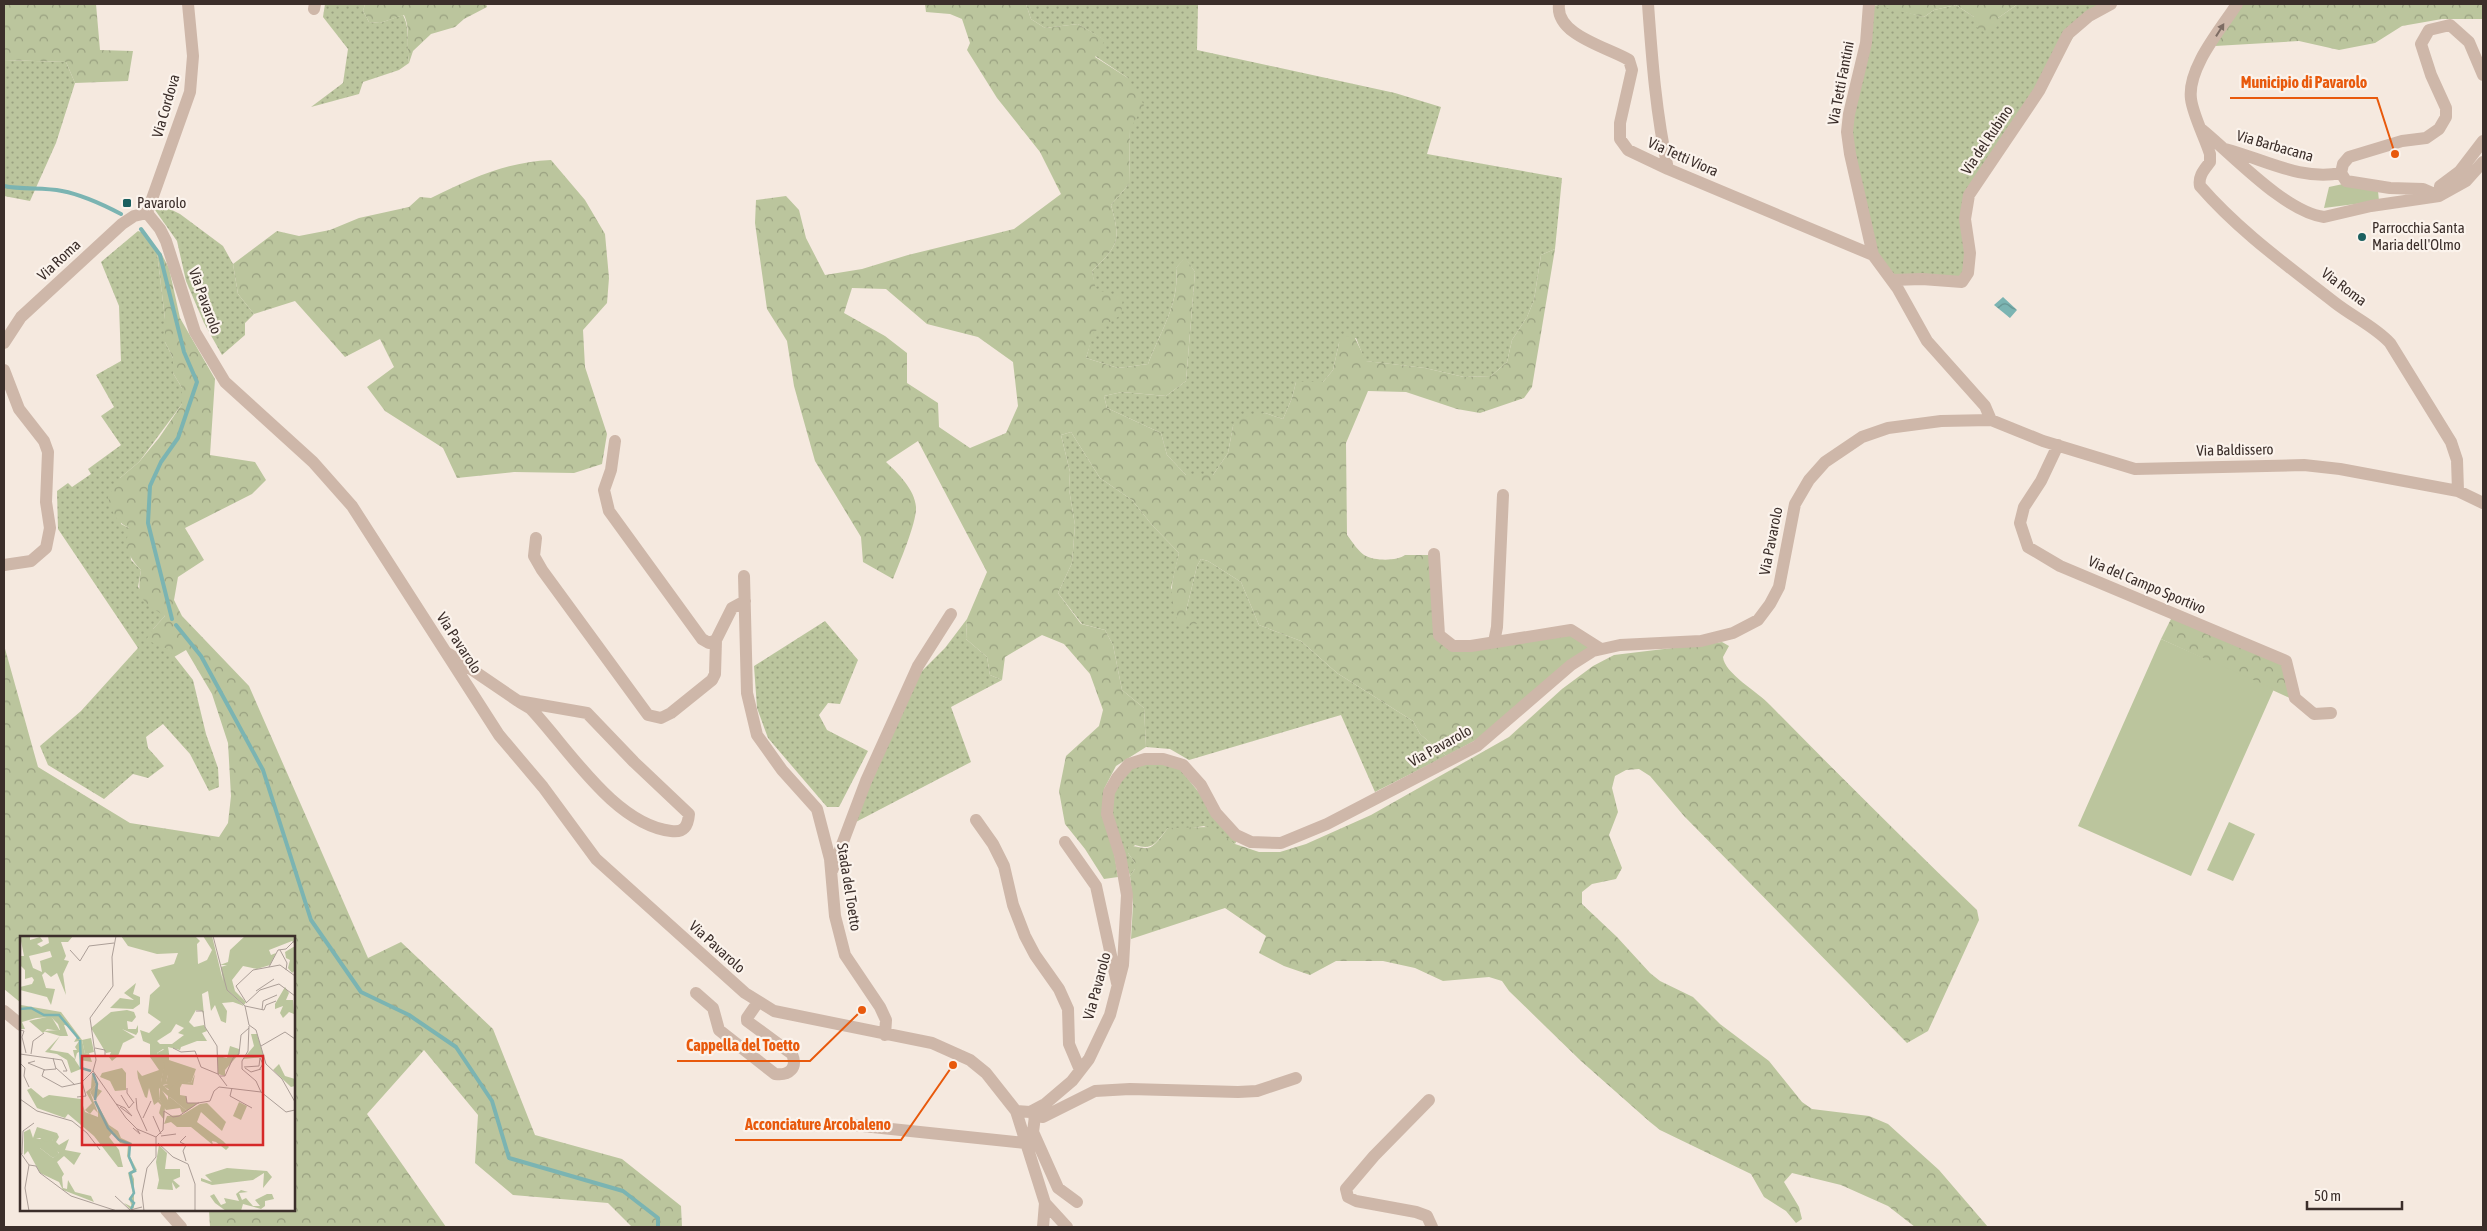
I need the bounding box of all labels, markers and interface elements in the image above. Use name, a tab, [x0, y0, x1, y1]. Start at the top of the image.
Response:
one-way arrow	[2215, 24, 2225, 37]
street label: Via Tetti Fantini	[1824, 40, 1857, 126]
callout: Municipio di Pavarolo	[2230, 67, 2377, 98]
street label: Via Cordova	[148, 72, 183, 139]
text: Municipio di Pavarolo	[2241, 73, 2368, 91]
street label: Via del Rubino	[1957, 102, 2016, 177]
street label: Via Barbacana	[2235, 126, 2316, 165]
street label: Via Tetti Viora	[1645, 133, 1721, 180]
place label: Pavarolo	[137, 194, 186, 211]
marker: Pavarolo	[121, 197, 133, 209]
place label: Parrocchia Santa Maria dell'Olmo	[2372, 219, 2465, 253]
marker: Parrocchia Santa Maria dell'Olmo	[2356, 231, 2368, 243]
street label: Via Roma	[34, 236, 84, 284]
street label: Via Roma	[2318, 264, 2370, 309]
street label: Via Pavarolo	[186, 265, 225, 336]
street label: Via Baldissero	[2196, 440, 2274, 459]
street label: Via Pavarolo	[1756, 505, 1785, 576]
street label: Via del Campo Sportivo	[2086, 552, 2209, 617]
street label: Via Pavarolo	[433, 609, 485, 676]
street label: Via Pavarolo	[1405, 721, 1474, 770]
street label: Stada del Toetto	[834, 842, 865, 932]
street label: Via Pavarolo	[686, 917, 749, 976]
inset map	[20, 936, 295, 1211]
street label: Via Pavarolo	[1079, 950, 1114, 1022]
callout: Cappella del Toetto	[677, 1030, 810, 1061]
text: Cappella del Toetto	[686, 1036, 800, 1054]
callout: Acconciature Arcobaleno	[735, 1109, 901, 1140]
text: Acconciature Arcobaleno	[744, 1115, 892, 1133]
scale bar	[2307, 1178, 2402, 1210]
text: 50 m	[2314, 1187, 2341, 1204]

